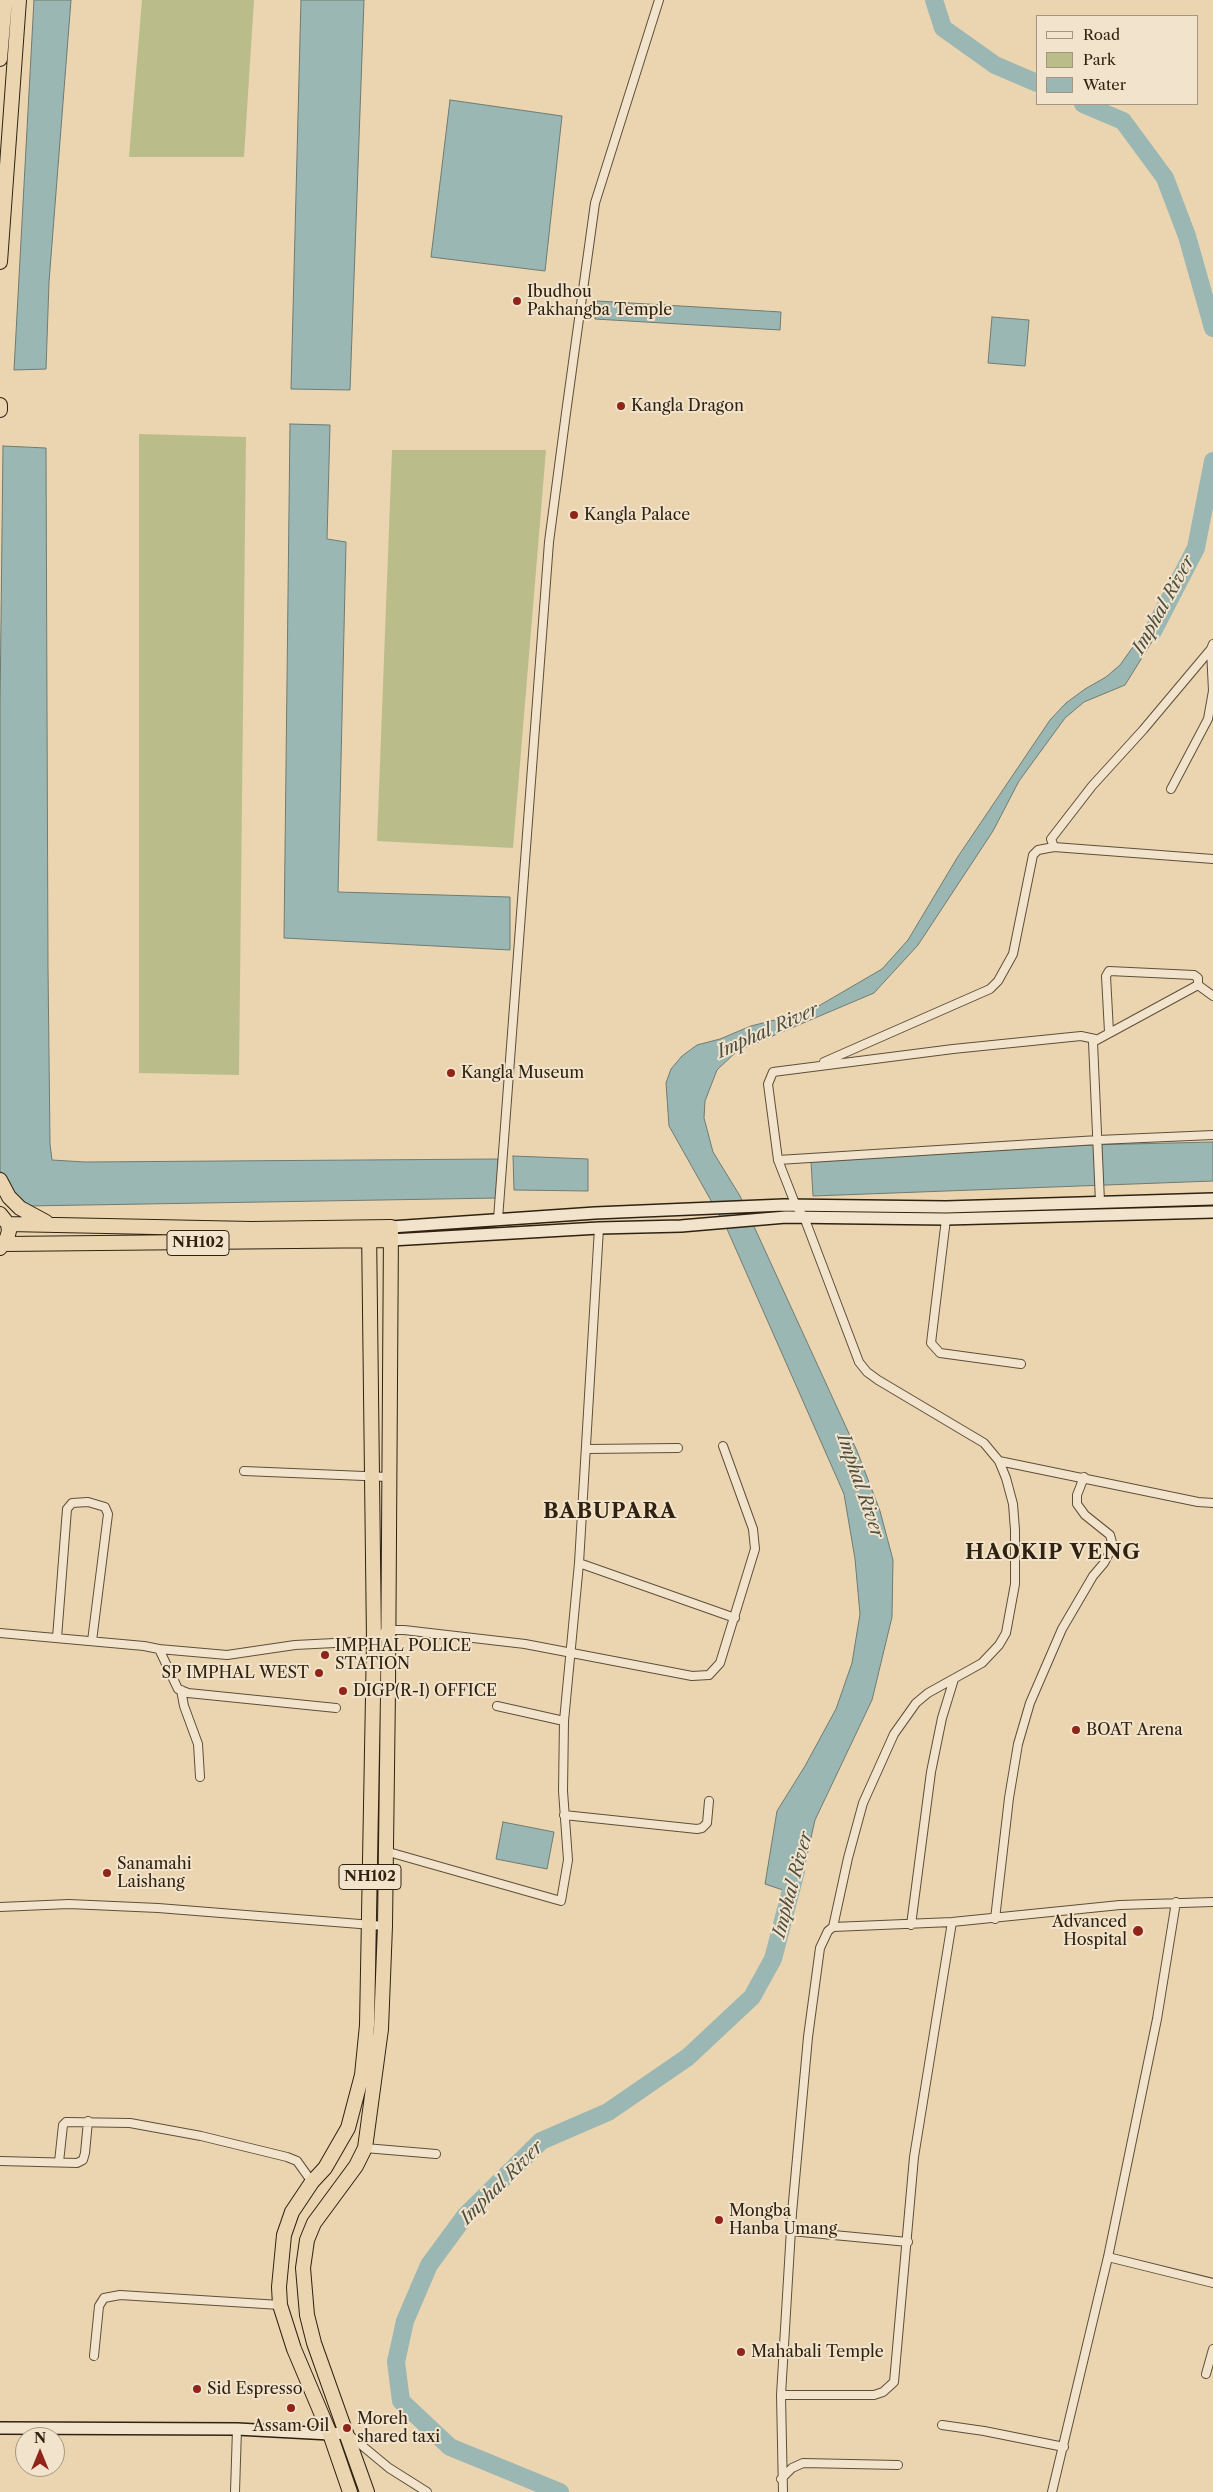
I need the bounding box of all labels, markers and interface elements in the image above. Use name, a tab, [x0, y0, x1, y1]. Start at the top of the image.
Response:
legend	[1036, 15, 1198, 105]
text: Road	[1083, 25, 1120, 44]
text: Park	[1083, 50, 1116, 69]
text: Water	[1083, 75, 1126, 94]
place label: Ibudhou Pakhangba Temple	[527, 282, 672, 320]
marker: Ibudhou Pakhangba Temple	[511, 295, 523, 307]
place label: Kangla Dragon	[631, 396, 744, 416]
marker: Kangla Dragon	[615, 400, 627, 412]
place label: Kangla Palace	[584, 505, 690, 525]
marker: Kangla Palace	[568, 509, 580, 521]
water label: Imphal River	[1128, 552, 1200, 658]
water label: Imphal River	[714, 999, 822, 1063]
place label: Kangla Museum	[461, 1063, 584, 1083]
marker: Kangla Museum	[445, 1067, 457, 1079]
road number: NH102	[167, 1230, 229, 1256]
water label: Imphal River	[832, 1431, 888, 1541]
district label: BABUPARA	[542, 1499, 678, 1525]
district label: HAOKIP VENG	[964, 1540, 1142, 1566]
place label: IMPHAL POLICE STATION	[335, 1636, 471, 1674]
marker: IMPHAL POLICE STATION	[319, 1649, 331, 1661]
place label: SP IMPHAL WEST	[162, 1663, 309, 1683]
marker: SP IMPHAL WEST	[313, 1667, 325, 1679]
place label: DIGP(R-I) OFFICE	[353, 1681, 497, 1701]
marker: DIGP(R-I) OFFICE	[337, 1685, 349, 1697]
place label: BOAT Arena	[1086, 1720, 1183, 1740]
marker: BOAT Arena	[1070, 1724, 1082, 1736]
water label: Imphal River	[768, 1830, 818, 1940]
place label: Sanamahi Laishang	[117, 1854, 192, 1892]
road number: NH102	[339, 1864, 401, 1890]
marker: Sanamahi Laishang	[101, 1867, 113, 1879]
place label: Advanced Hospital	[1052, 1912, 1127, 1950]
marker: Advanced Hospital	[1131, 1924, 1145, 1938]
water label: Imphal River	[456, 2137, 548, 2229]
place label: Mongba Hanba Umang	[729, 2201, 837, 2239]
marker: Mongba Hanba Umang	[713, 2214, 725, 2226]
place label: Mahabali Temple	[751, 2342, 884, 2362]
marker: Mahabali Temple	[735, 2346, 747, 2358]
place label: Sid Espresso	[207, 2379, 303, 2399]
marker: Sid Espresso	[191, 2383, 203, 2395]
marker: Assam Oil	[285, 2402, 297, 2414]
place label: Moreh shared taxi	[357, 2409, 440, 2447]
place label: Assam Oil	[253, 2416, 329, 2436]
marker: Moreh shared taxi	[341, 2422, 353, 2434]
north arrow	[15, 2427, 65, 2477]
text: N	[34, 2429, 46, 2447]

